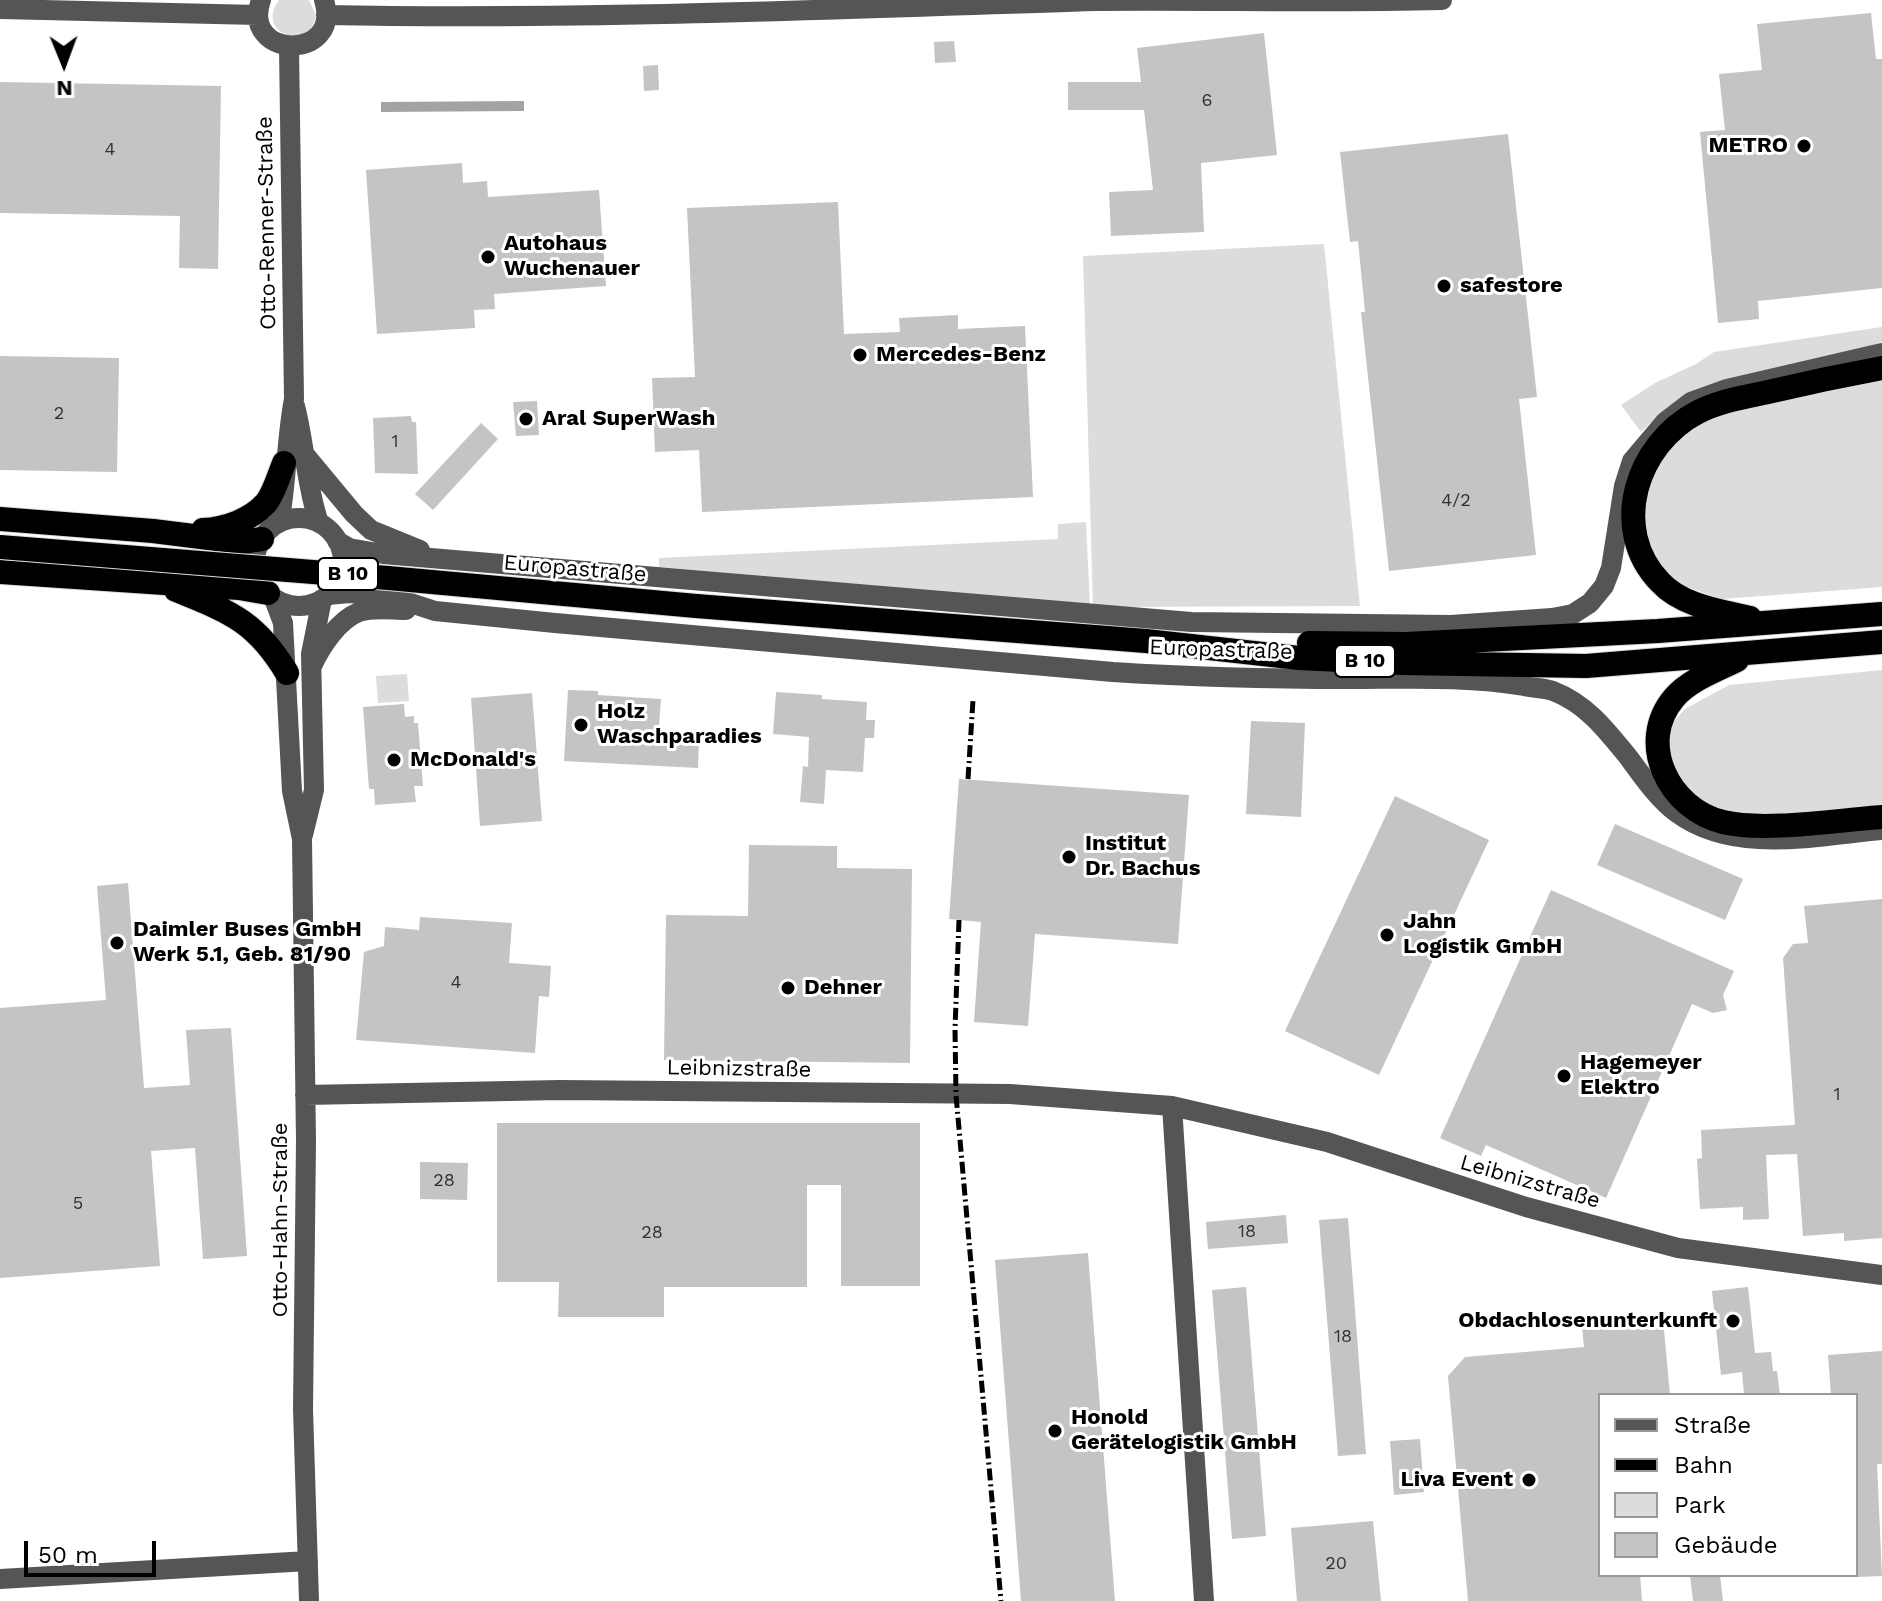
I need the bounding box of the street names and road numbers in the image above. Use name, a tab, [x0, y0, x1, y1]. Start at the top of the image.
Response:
street label: Otto-Renner-Straße	[252, 116, 282, 330]
street label: Europastraße	[502, 550, 648, 588]
road number: B 10	[318, 558, 378, 590]
street label: Europastraße	[1149, 634, 1293, 666]
road number: B 10	[1335, 645, 1395, 677]
street label: Leibnizstraße	[666, 1055, 812, 1083]
street label: Otto-Hahn-Straße	[268, 1122, 294, 1318]
street label: Leibnizstraße	[1457, 1149, 1603, 1215]

